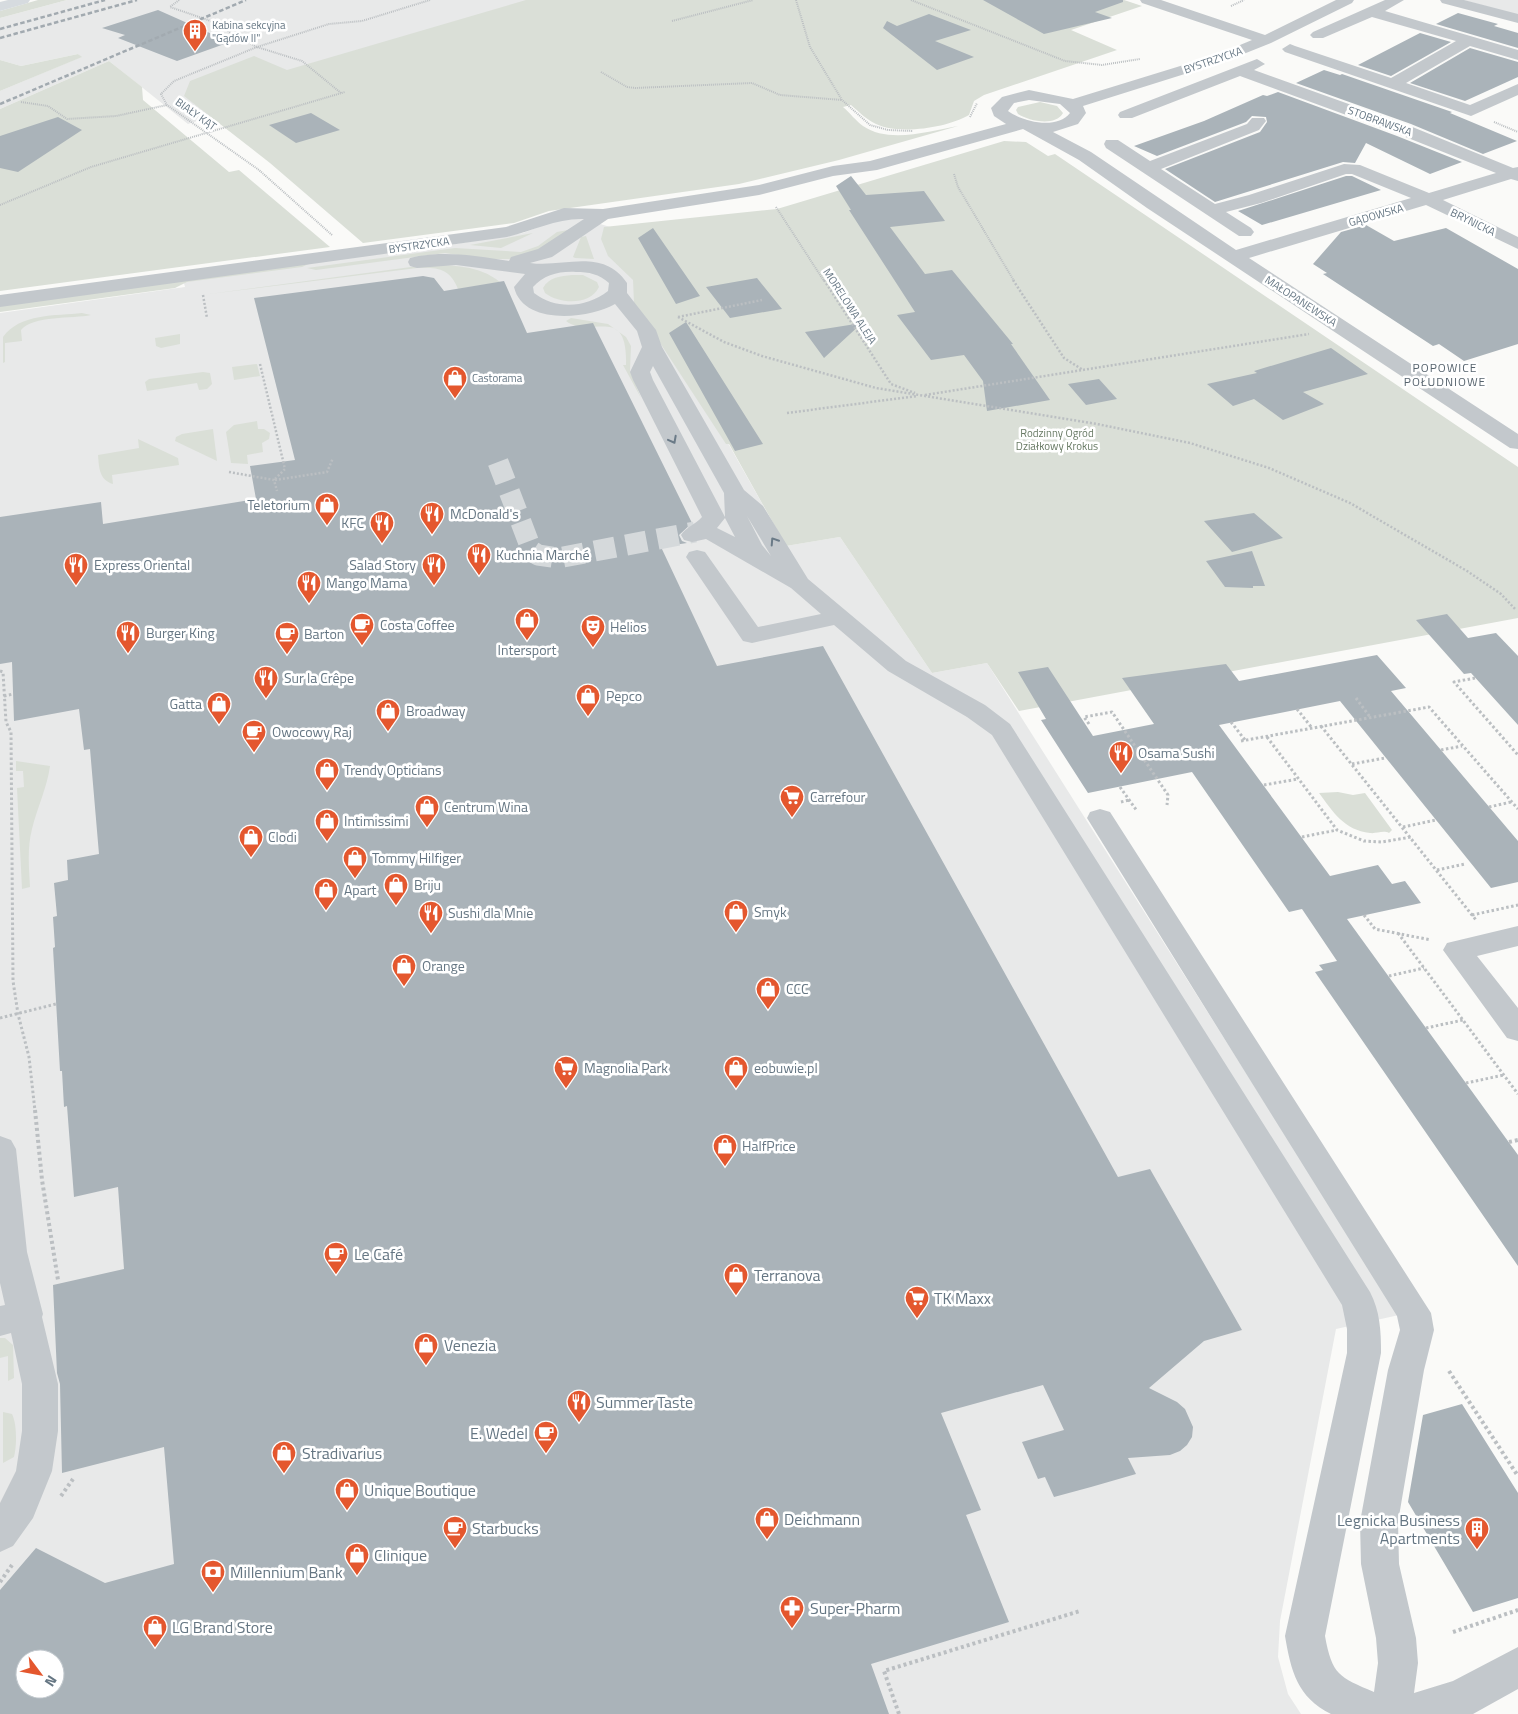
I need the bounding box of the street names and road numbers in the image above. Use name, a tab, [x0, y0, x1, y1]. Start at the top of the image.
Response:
street label: BYSTRZYCKA	[1182, 42, 1245, 78]
street label: BIAŁY KĄT	[172, 94, 220, 134]
street label: STOBRAWSKA	[1346, 102, 1415, 140]
street label: GĄDOWSKA	[1347, 199, 1406, 230]
street label: BRYNICKA	[1448, 204, 1499, 240]
street label: BYSTRZYCKA	[388, 233, 451, 257]
street label: MORELOWA ALEJA	[819, 265, 881, 348]
street label: MAŁOPANEWSKA	[1262, 272, 1341, 331]

